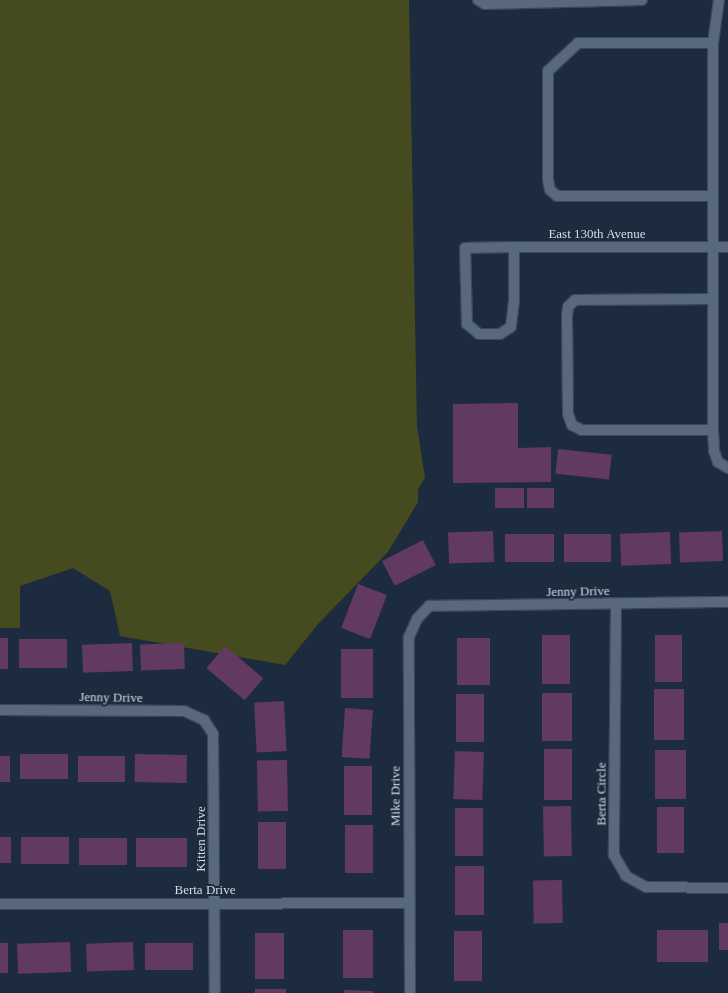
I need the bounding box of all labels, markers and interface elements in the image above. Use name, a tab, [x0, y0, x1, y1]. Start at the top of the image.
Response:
street label: East 130th Avenue	[548, 226, 646, 242]
street label: Jenny Drive	[546, 584, 610, 600]
street label: Jenny Drive	[79, 690, 143, 706]
street label: Berta Circle	[594, 762, 610, 826]
street label: Mike Drive	[388, 766, 404, 826]
street label: Kitten Drive	[193, 806, 209, 872]
street label: Berta Drive	[174, 882, 236, 898]

